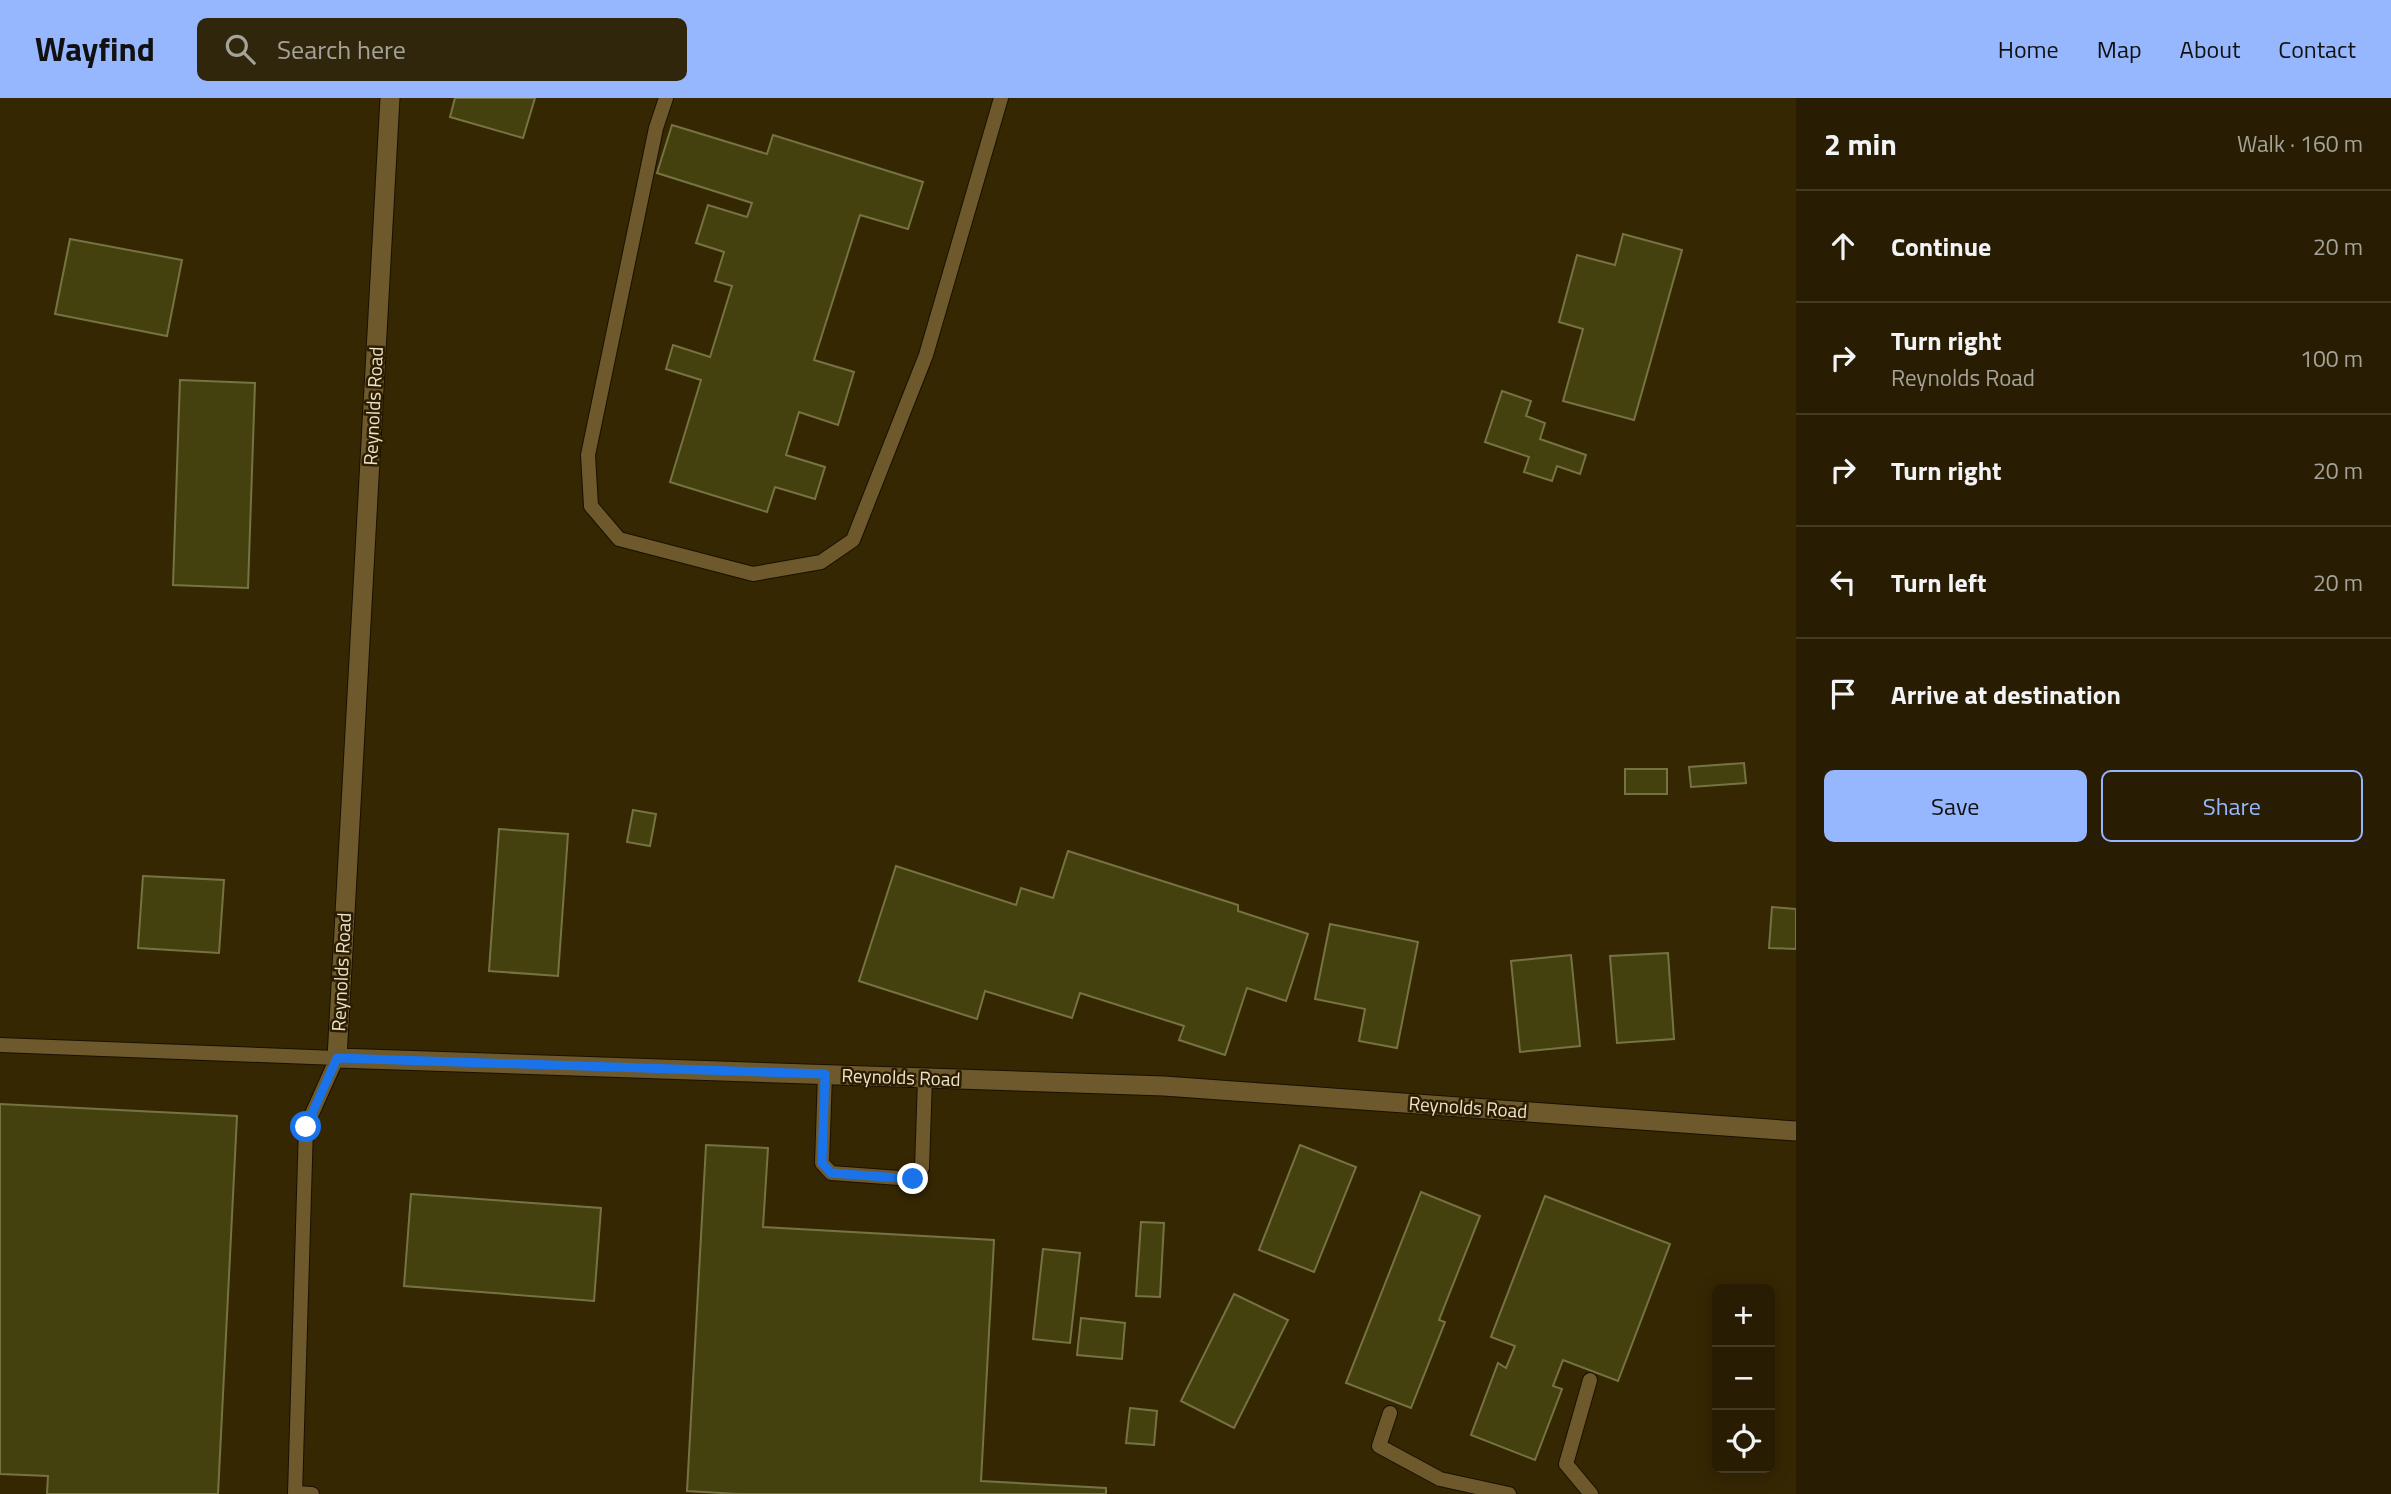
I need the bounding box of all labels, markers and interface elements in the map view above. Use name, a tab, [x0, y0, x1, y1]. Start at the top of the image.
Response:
search box	[197, 18, 687, 81]
text: Wayfind	[35, 24, 155, 74]
icon: search	[221, 30, 259, 68]
text: Search here	[277, 30, 406, 69]
text: Home	[1998, 31, 2059, 67]
text: Map	[2097, 31, 2142, 67]
text: About	[2180, 31, 2240, 67]
text: Contact	[2278, 31, 2356, 67]
text: 2 min	[1824, 121, 1897, 167]
text: Walk · 160 m	[2237, 126, 2363, 161]
icon: ahead	[1824, 227, 1862, 265]
text: Continue	[1891, 227, 1991, 266]
text: 20 m	[2313, 229, 2363, 264]
text: Turn right	[1891, 321, 2002, 360]
icon: right	[1824, 339, 1862, 377]
text: 100 m	[2300, 341, 2363, 376]
street label: Reynolds Road	[355, 346, 390, 466]
text: Reynolds Road	[1891, 360, 2035, 395]
icon: right	[1824, 451, 1862, 489]
text: Turn right	[1891, 451, 2002, 490]
text: 20 m	[2313, 453, 2363, 488]
icon: left	[1824, 563, 1862, 601]
text: Turn left	[1891, 563, 1986, 602]
text: 20 m	[2313, 565, 2363, 600]
icon: arrive	[1824, 675, 1862, 713]
text: Arrive at destination	[1891, 675, 2121, 714]
button: Save	[1824, 770, 2087, 842]
button: Share	[2101, 770, 2363, 842]
street label: Reynolds Road	[323, 912, 358, 1032]
street label: Reynolds Road	[841, 1060, 961, 1093]
street label: Reynolds Road	[1408, 1088, 1528, 1125]
route start	[290, 1111, 321, 1142]
route end	[897, 1163, 928, 1194]
map controls	[1712, 1284, 1775, 1473]
button: +	[1712, 1284, 1775, 1347]
button: −	[1712, 1347, 1775, 1410]
button: locate	[1712, 1410, 1775, 1473]

